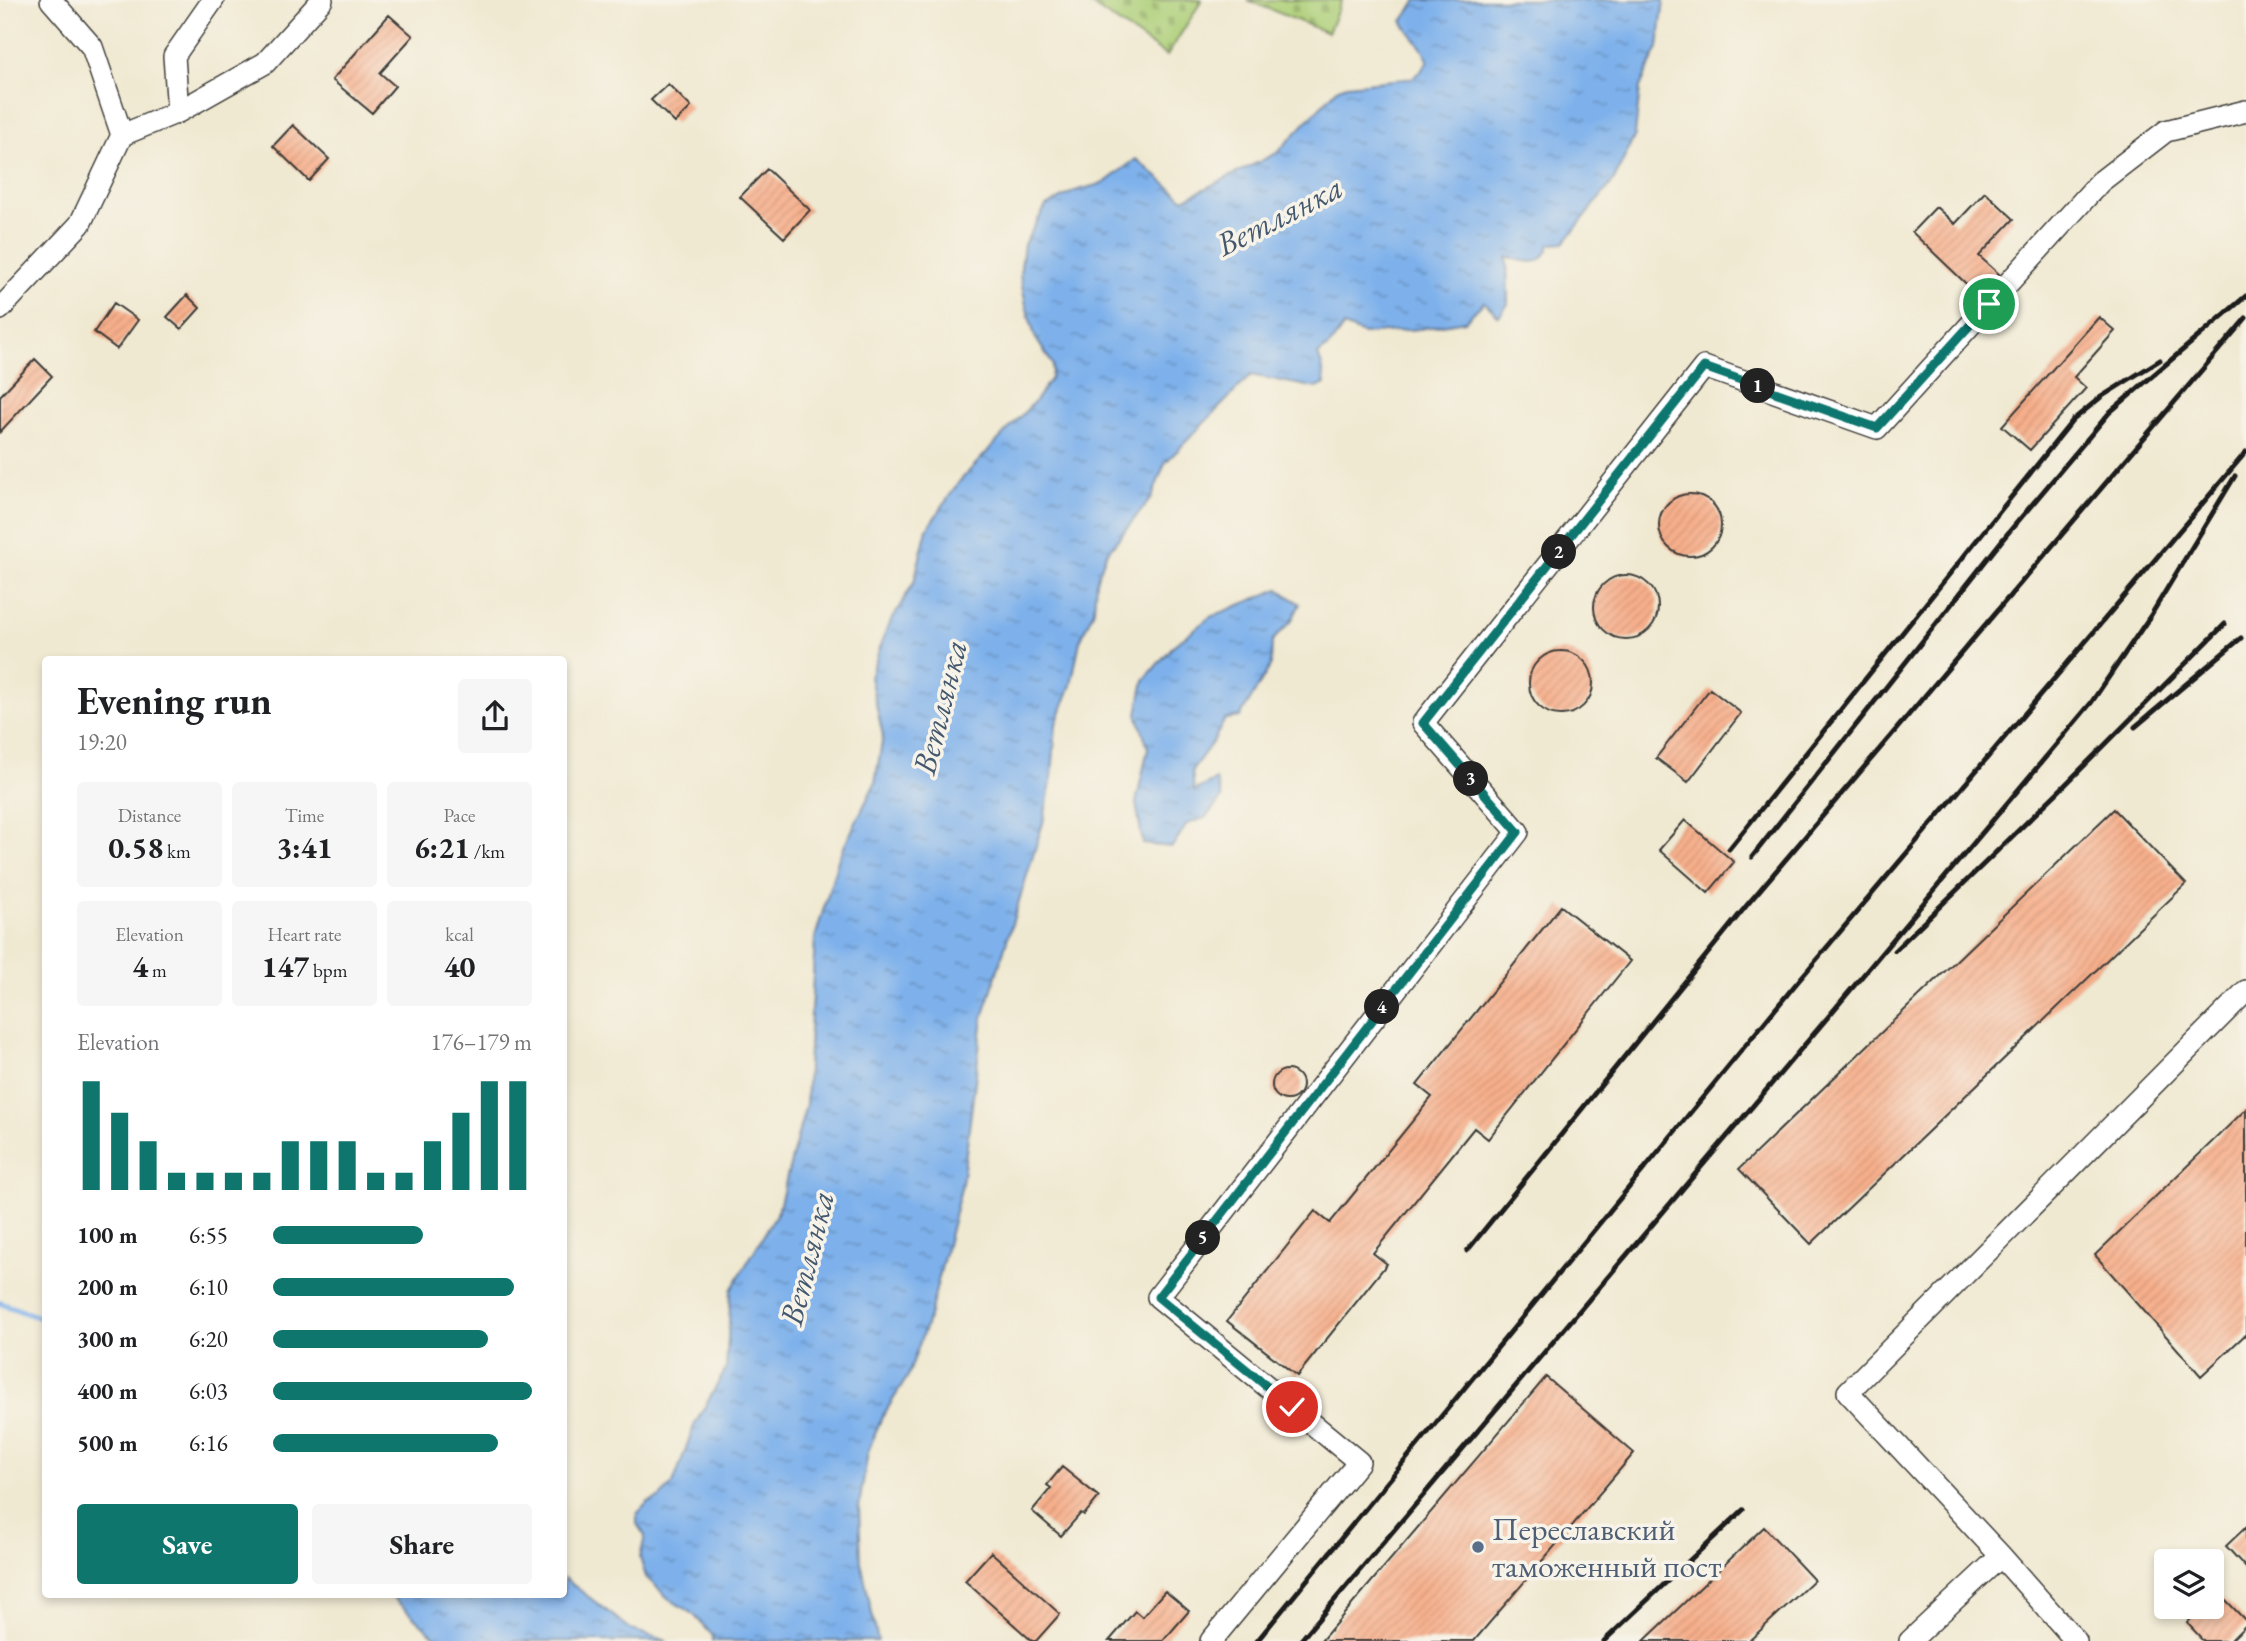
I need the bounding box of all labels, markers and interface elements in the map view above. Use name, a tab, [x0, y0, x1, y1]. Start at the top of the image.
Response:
water label: Ветлянка	[1208, 165, 1350, 266]
pin	[1959, 274, 2019, 334]
icon: arrive	[1970, 285, 2008, 323]
pin: 1	[1740, 368, 1776, 404]
text: 1	[1752, 373, 1763, 398]
pin: 2	[1542, 534, 1576, 570]
text: 2	[1553, 539, 1564, 564]
water label: Ветлянка	[902, 636, 977, 780]
text: Evening run	[77, 676, 272, 725]
button: share	[458, 679, 532, 753]
text: 19:20	[77, 727, 127, 757]
pin: 3	[1454, 762, 1488, 796]
text: 3	[1465, 766, 1476, 791]
text: Distance	[118, 803, 181, 828]
text: Time	[285, 803, 324, 828]
text: Pace	[444, 803, 475, 828]
text: 0.58	[108, 828, 163, 867]
text: 3:41	[276, 828, 333, 867]
text: 6:21	[414, 828, 470, 867]
text: km	[163, 839, 191, 864]
text: /km	[470, 839, 505, 864]
text: Elevation	[115, 922, 184, 947]
text: Heart rate	[268, 922, 341, 947]
text: kcal	[445, 922, 474, 947]
text: 4	[132, 947, 148, 986]
text: 147	[262, 947, 309, 986]
text: 40	[444, 947, 475, 986]
text: m	[148, 958, 167, 983]
text: bpm	[309, 958, 347, 983]
pin: 4	[1364, 990, 1400, 1024]
text: 4	[1376, 994, 1387, 1019]
text: Elevation	[77, 1027, 160, 1057]
text: 176–179 m	[431, 1027, 532, 1057]
water label: Ветлянка	[769, 1187, 844, 1331]
text: 100 m	[77, 1220, 138, 1250]
text: 6:55	[189, 1220, 228, 1250]
pin: 5	[1186, 1220, 1220, 1256]
text: 5	[1197, 1225, 1208, 1250]
text: 200 m	[77, 1272, 138, 1302]
text: 6:10	[189, 1272, 228, 1302]
text: 300 m	[77, 1324, 138, 1354]
text: 6:20	[189, 1324, 228, 1354]
text: 400 m	[77, 1376, 138, 1406]
text: 6:03	[189, 1376, 228, 1406]
pin	[1262, 1377, 1322, 1437]
icon: check	[1273, 1388, 1311, 1426]
text: 500 m	[77, 1428, 138, 1458]
text: 6:16	[189, 1428, 228, 1458]
button: Save	[77, 1504, 298, 1584]
button: Share	[312, 1504, 532, 1584]
place label: Переславский таможенный пост	[1492, 1508, 1721, 1587]
marker: Переславский таможенный пост	[1470, 1539, 1486, 1555]
map controls	[2154, 1549, 2224, 1619]
button: layers	[2154, 1549, 2224, 1619]

